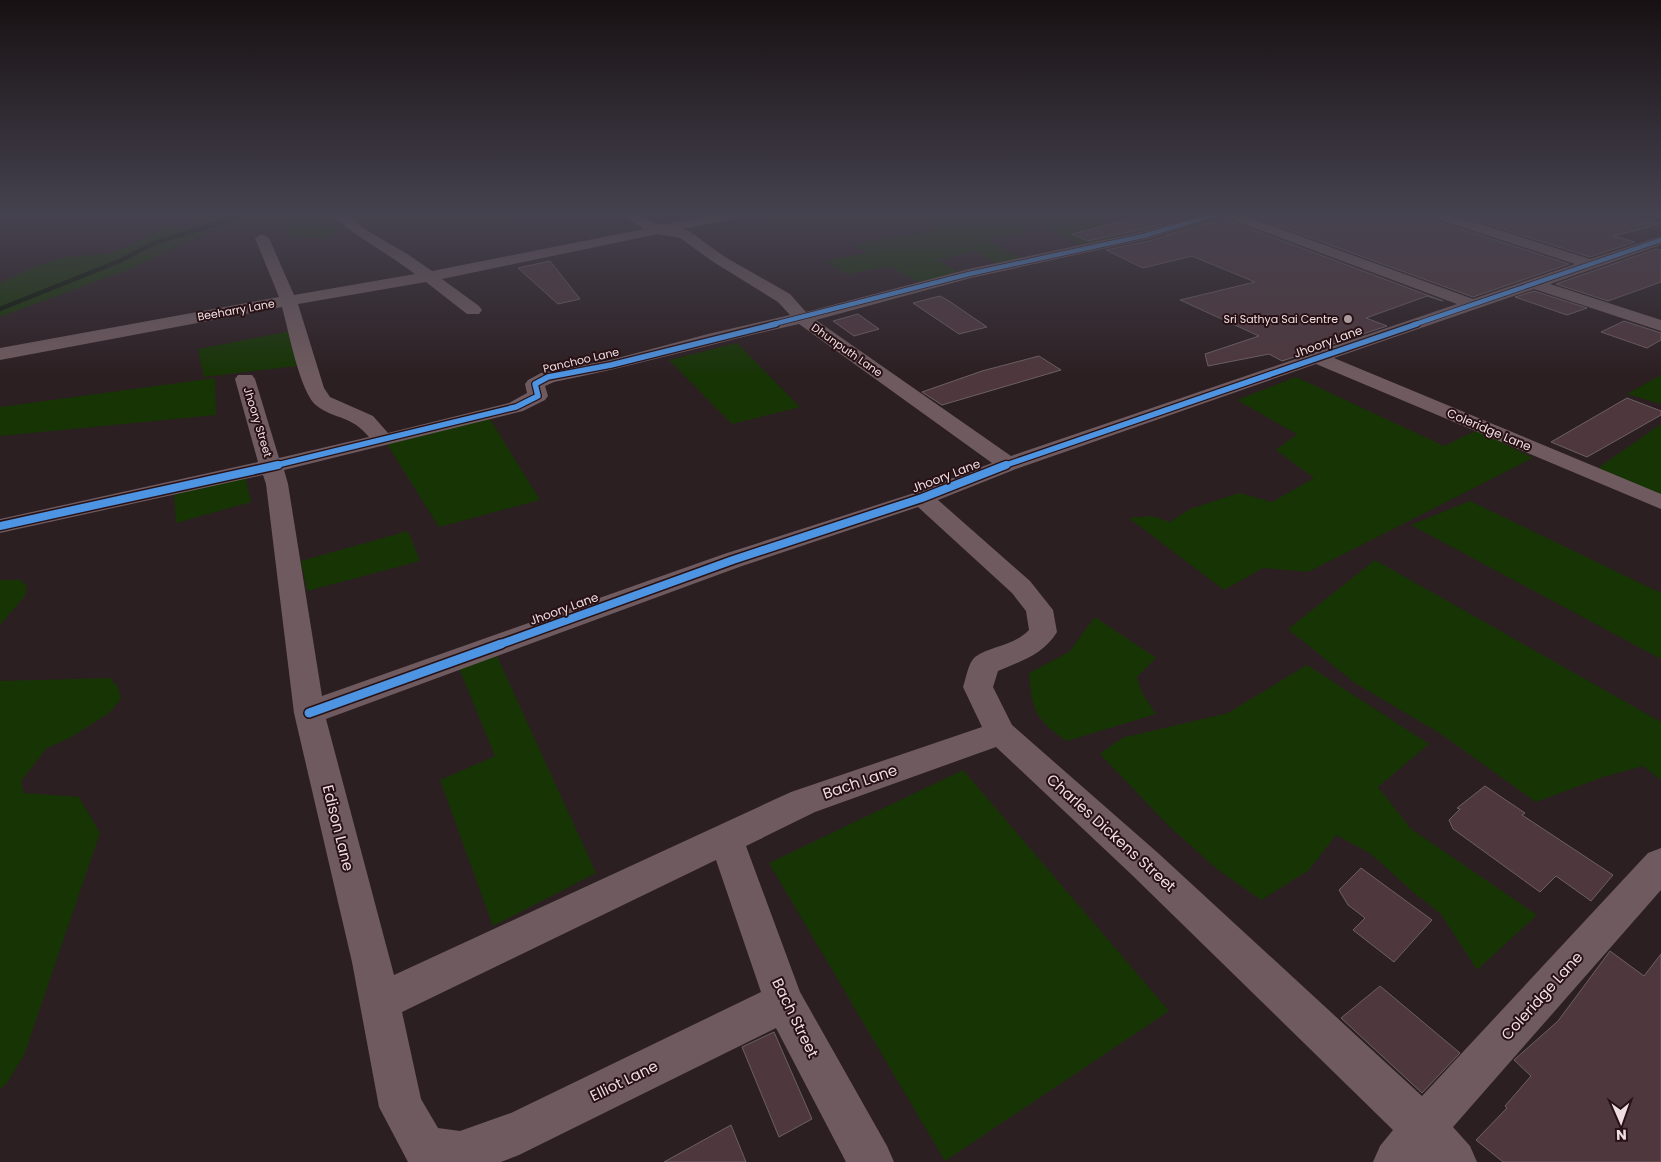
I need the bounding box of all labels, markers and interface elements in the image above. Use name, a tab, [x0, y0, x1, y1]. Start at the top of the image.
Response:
street label: Beeharry Lane	[196, 295, 276, 325]
place label: Sri Sathya Sai Centre	[1223, 311, 1338, 327]
marker: Sri Sathya Sai Centre	[1342, 313, 1354, 325]
street label: Dhunputh Lane	[808, 320, 886, 381]
street label: Jhoory Lane	[1291, 321, 1365, 362]
street label: Panchoo Lane	[541, 343, 621, 377]
street label: Jhoory Street	[240, 385, 276, 459]
street label: Coleridge Lane	[1444, 404, 1534, 455]
street label: Jhoory Lane	[909, 455, 983, 496]
street label: Jhoory Lane	[527, 588, 601, 629]
street label: Bach Lane	[820, 759, 900, 804]
street label: Charles Dickens Street	[1042, 769, 1181, 896]
street label: Edison Lane	[318, 783, 359, 873]
street label: Coleridge Lane	[1496, 947, 1587, 1045]
street label: Bach Street	[767, 975, 824, 1061]
street label: Elliot Lane	[586, 1055, 661, 1106]
north arrow	[1596, 1097, 1646, 1147]
text: N	[1616, 1125, 1627, 1145]

